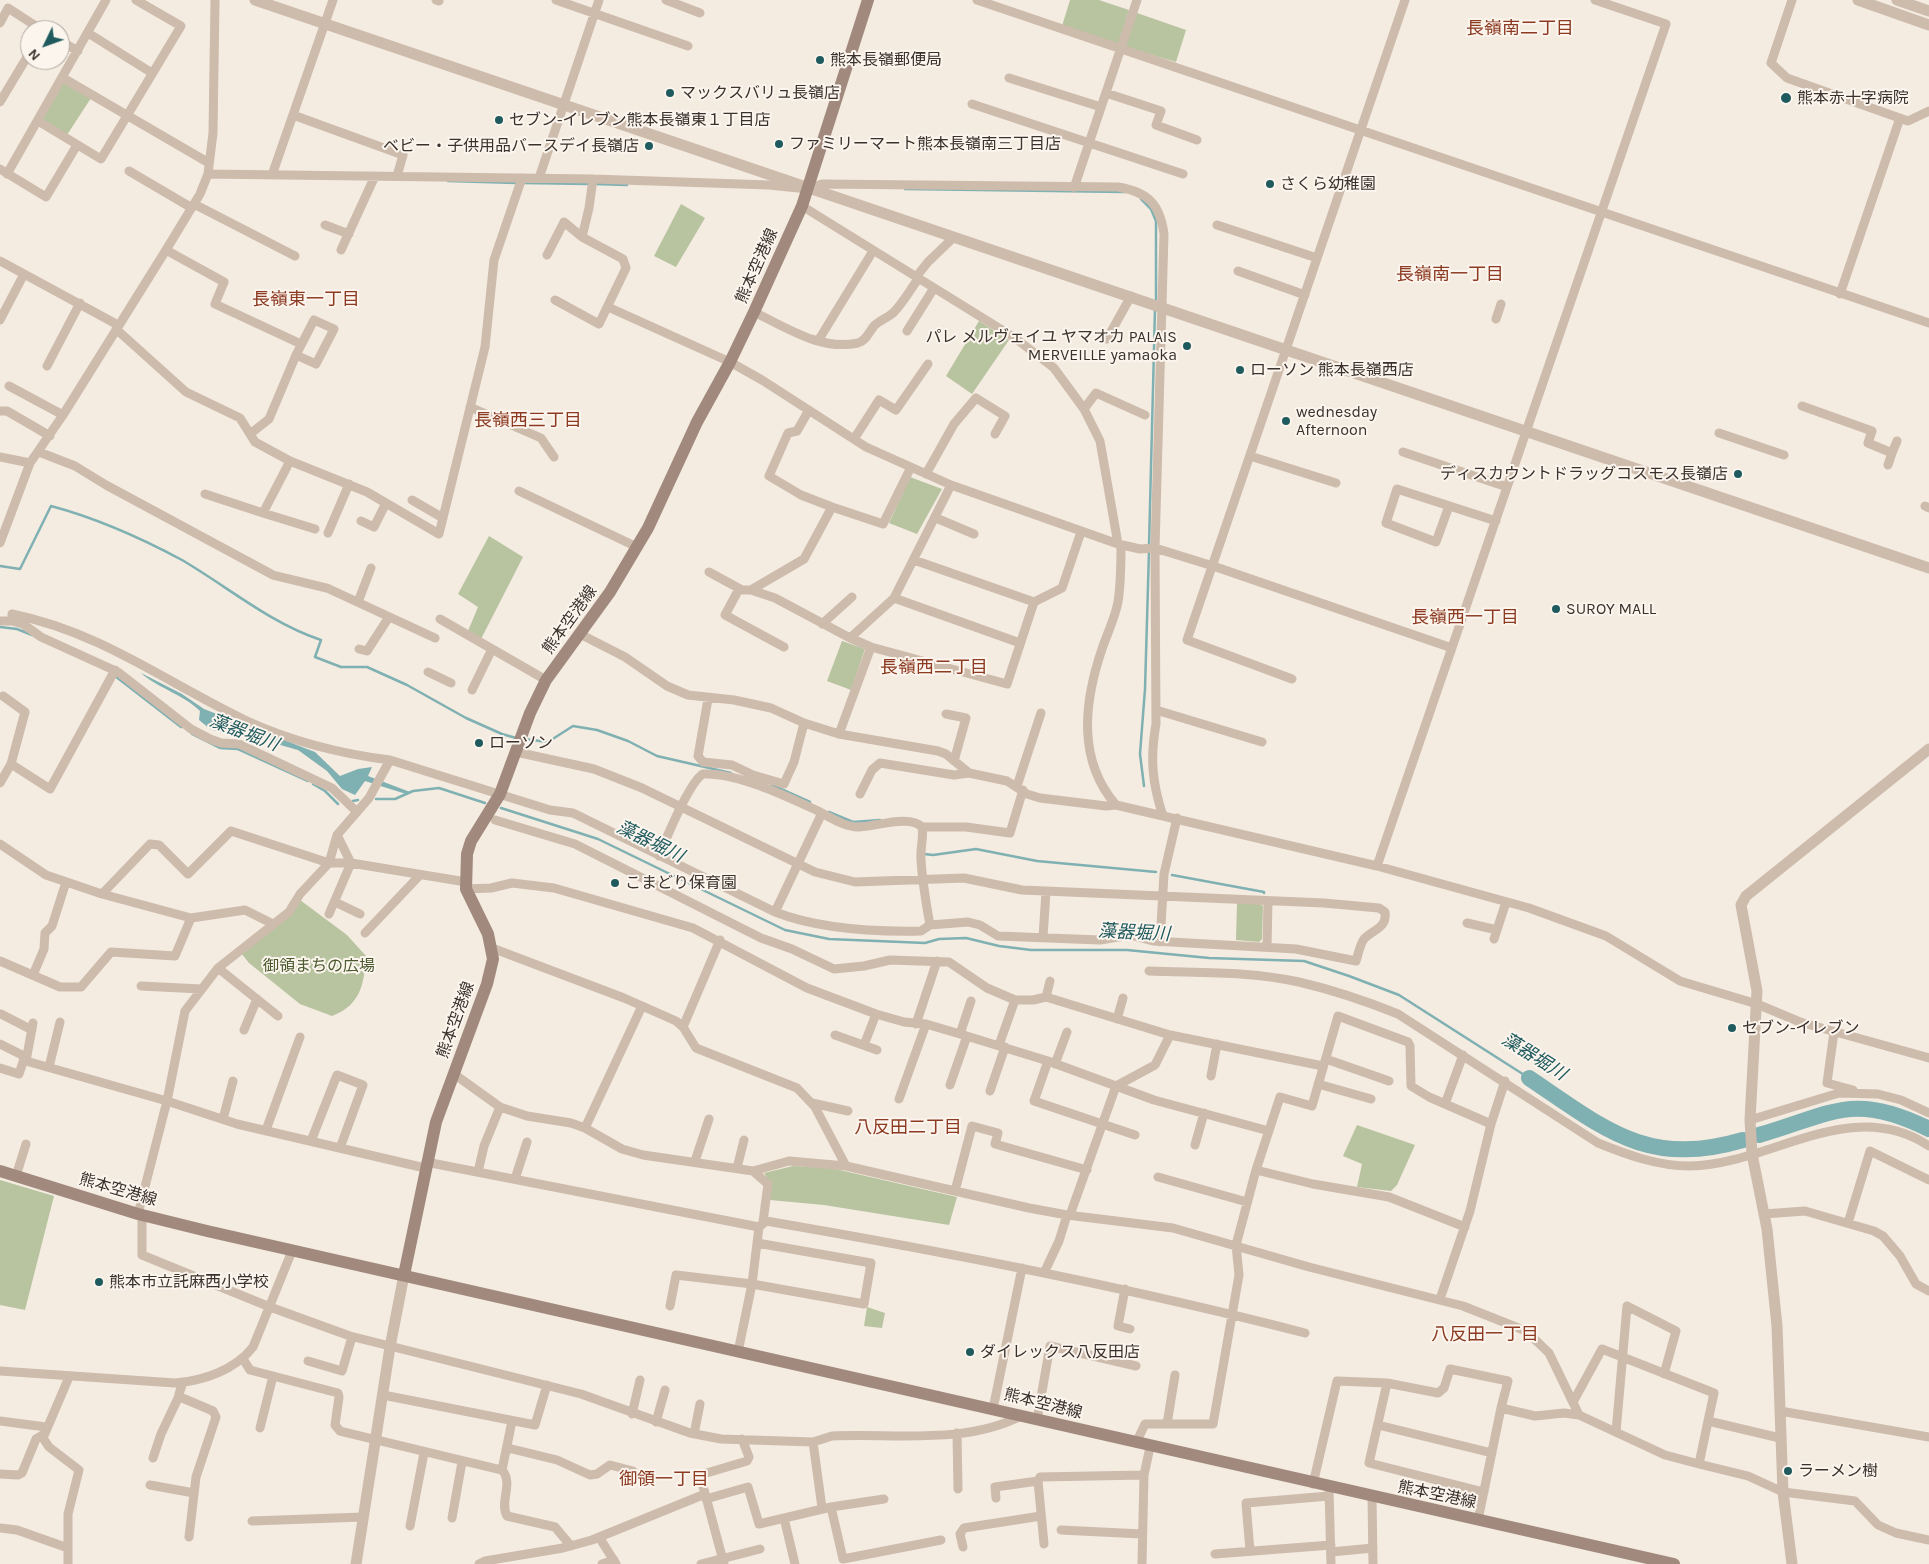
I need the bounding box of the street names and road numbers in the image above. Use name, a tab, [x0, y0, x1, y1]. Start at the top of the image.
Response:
street label: 熊本空港線	[732, 226, 782, 306]
street label: 熊本空港線	[539, 582, 601, 658]
street label: 熊本空港線	[433, 979, 479, 1061]
street label: 熊本空港線	[77, 1170, 159, 1210]
street label: 熊本空港線	[1002, 1385, 1084, 1423]
street label: 熊本空港線	[1396, 1477, 1478, 1513]

